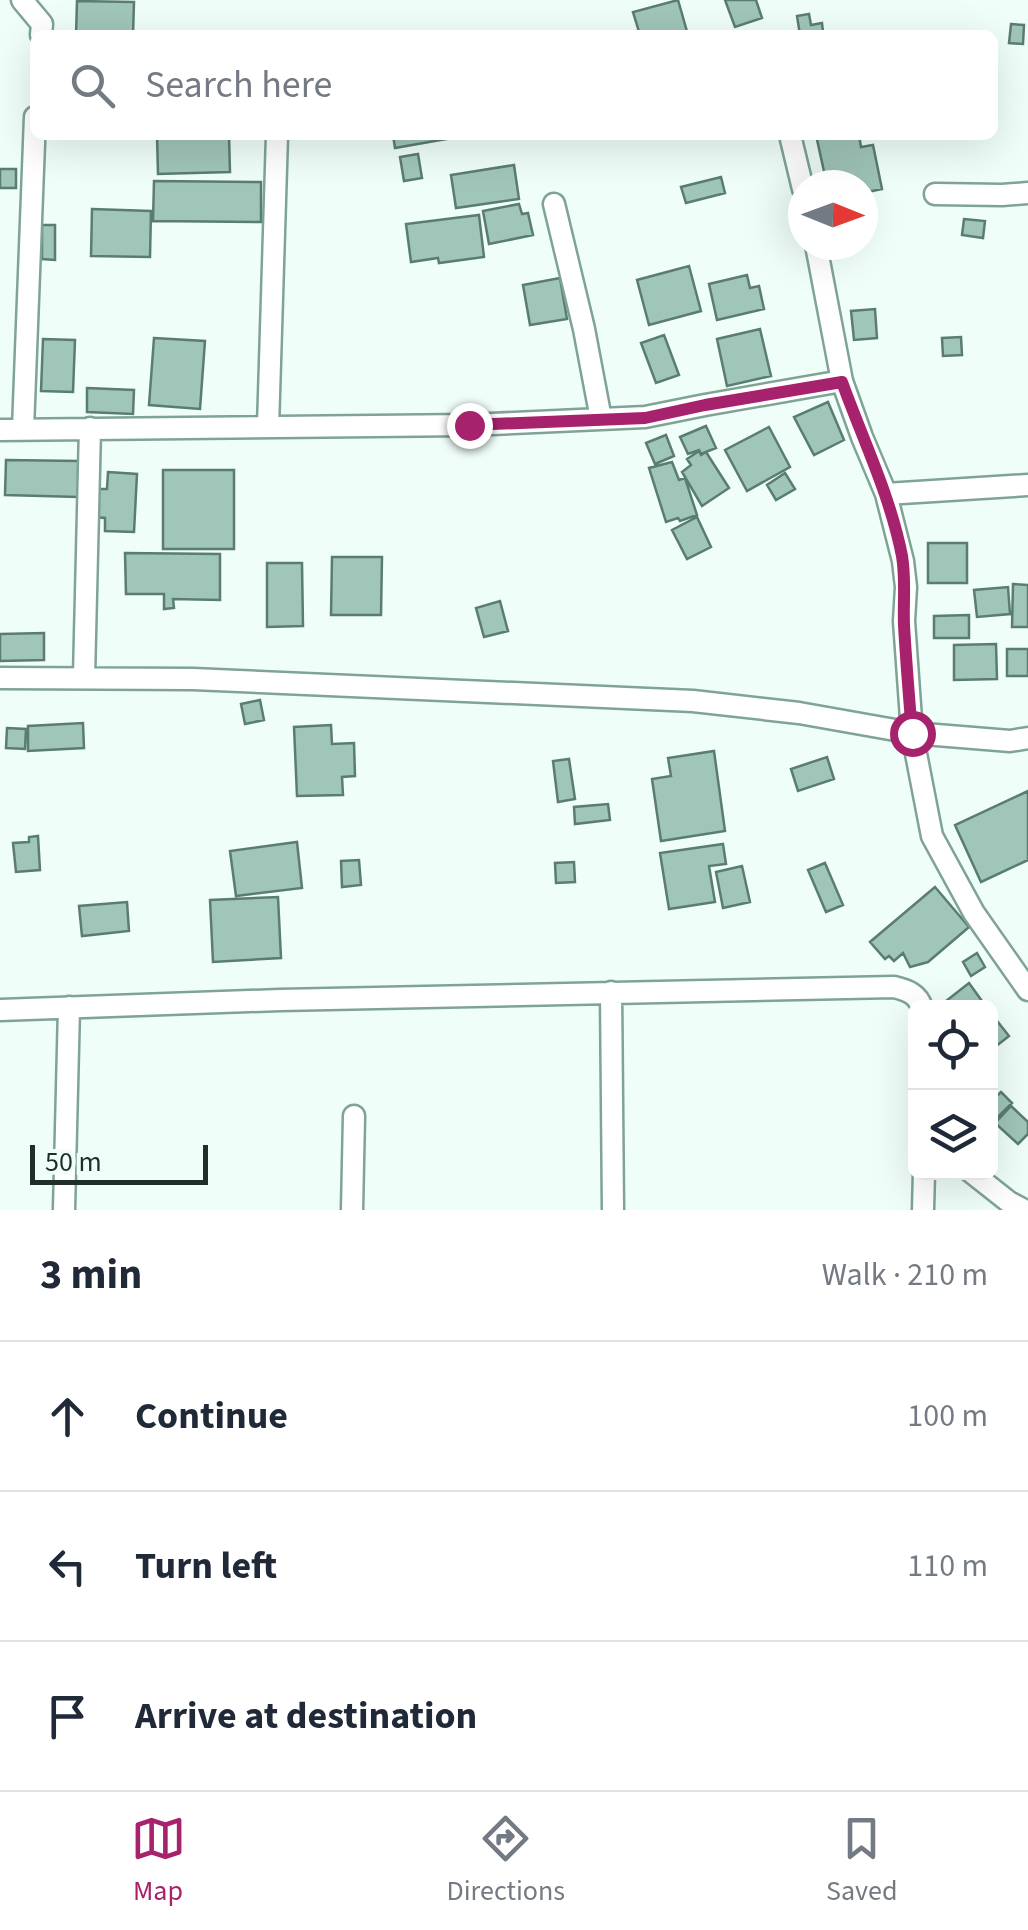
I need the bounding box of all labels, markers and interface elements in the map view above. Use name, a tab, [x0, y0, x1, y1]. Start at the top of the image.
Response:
search box	[30, 30, 998, 140]
icon: search	[65, 58, 120, 113]
text: Search here	[145, 58, 332, 112]
north arrow	[788, 170, 878, 260]
route end	[447, 403, 493, 449]
route start	[890, 711, 936, 757]
map controls	[908, 1000, 998, 1180]
button: locate	[908, 1000, 998, 1090]
button: layers	[908, 1090, 998, 1180]
scale bar	[30, 1140, 208, 1184]
text: 50 m	[45, 1142, 102, 1182]
text: 3 min	[40, 1245, 142, 1305]
text: Walk · 210 m	[822, 1252, 988, 1298]
icon: ahead	[40, 1389, 95, 1444]
text: Continue	[135, 1389, 288, 1443]
text: 100 m	[907, 1393, 988, 1439]
icon: left	[40, 1539, 95, 1594]
text: Turn left	[135, 1539, 277, 1593]
text: 110 m	[907, 1543, 988, 1589]
icon: arrive	[40, 1689, 95, 1744]
text: Arrive at destination	[135, 1689, 477, 1743]
tab: Map	[131, 1811, 186, 1911]
tab: Directions	[447, 1811, 565, 1911]
tab: Saved	[826, 1811, 897, 1911]

